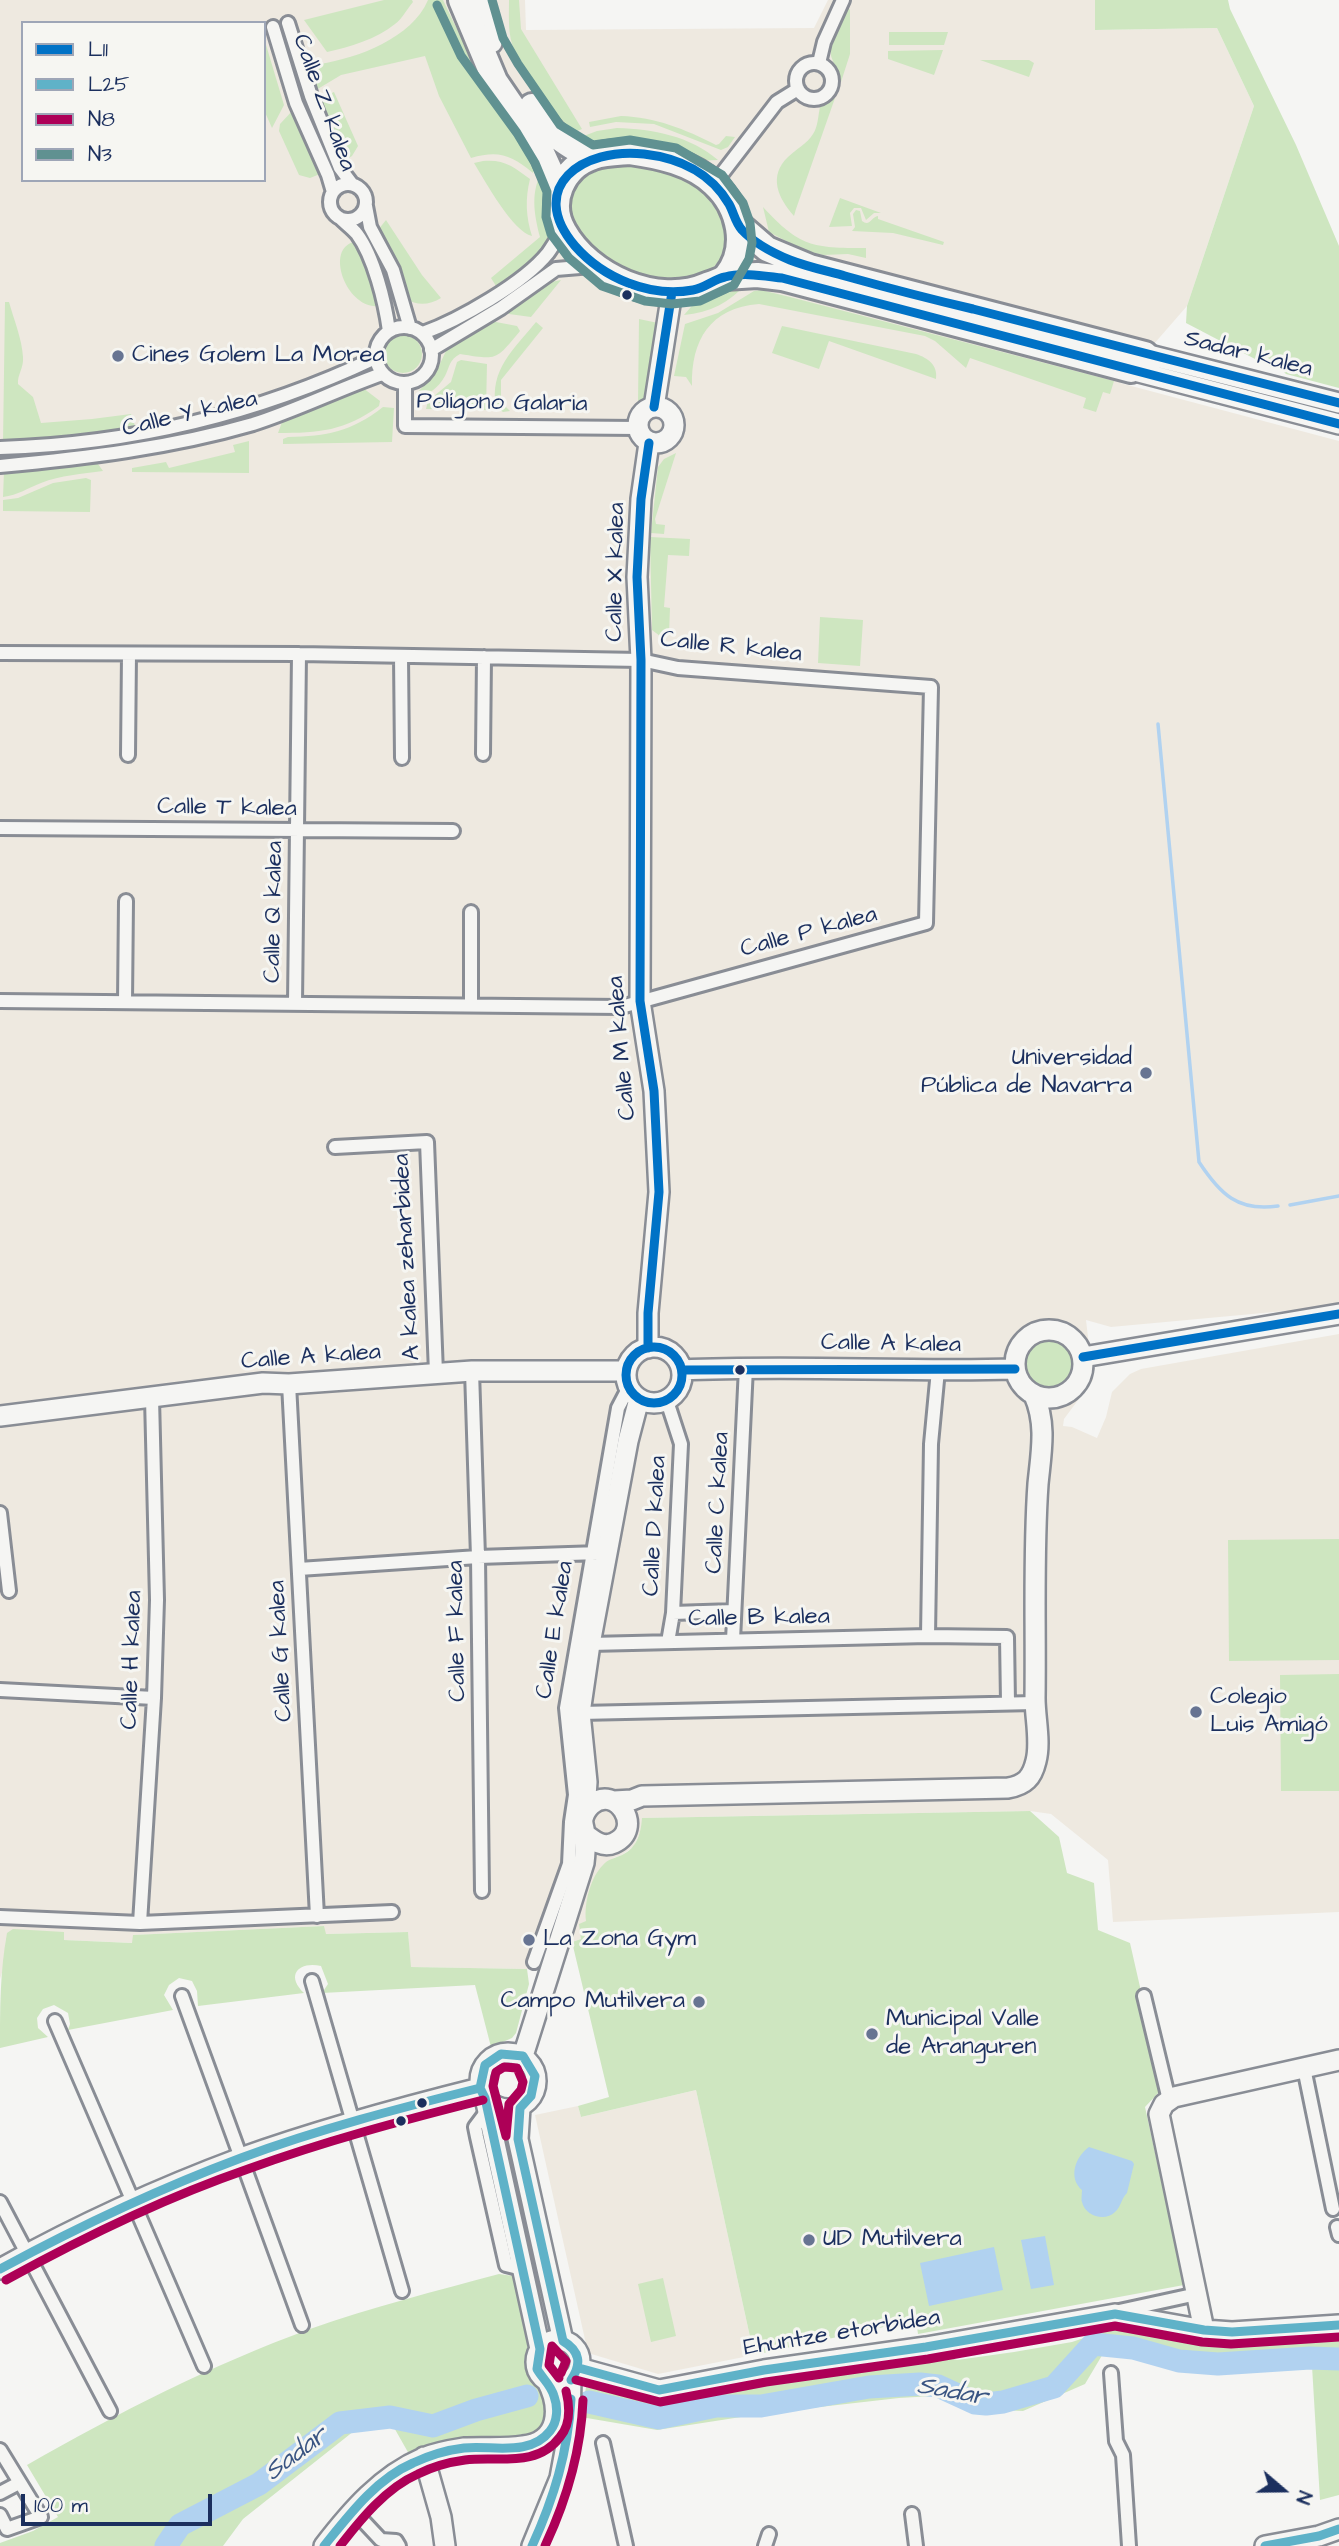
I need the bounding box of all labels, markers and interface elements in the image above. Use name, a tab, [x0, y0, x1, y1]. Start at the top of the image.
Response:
legend	[21, 21, 266, 182]
street label: Calle Z kalea	[285, 31, 361, 175]
text: L11	[88, 35, 108, 64]
text: L25	[88, 70, 129, 99]
text: N8	[88, 105, 115, 134]
text: N3	[88, 140, 112, 169]
unlabelled marker	[620, 288, 634, 302]
street label: Sadar kalea	[1181, 325, 1315, 385]
place label: Cines Golem La Morea	[132, 342, 385, 370]
marker: Cines Golem La Morea	[110, 348, 126, 364]
street label: Calle Y kalea	[120, 385, 260, 445]
street label: Polígono Galaria	[416, 388, 588, 420]
street label: Calle X kalea	[601, 502, 633, 642]
street label: Calle R kalea	[659, 626, 803, 670]
street label: Calle T kalea	[157, 793, 297, 825]
street label: Calle Q kalea	[259, 841, 291, 983]
street label: Calle P kalea	[738, 901, 880, 965]
street label: Calle M kalea	[602, 975, 644, 1121]
place label: Universidad Pública de Navarra	[921, 1045, 1132, 1101]
marker: Universidad Pública de Navarra	[1138, 1065, 1154, 1081]
street label: A kalea zeharbidea	[388, 1153, 428, 1361]
street label: Calle A kalea	[821, 1329, 961, 1361]
street label: Calle A kalea	[240, 1339, 382, 1377]
unlabelled marker	[733, 1363, 747, 1377]
street label: Calle C kalea	[701, 1431, 737, 1575]
street label: Calle D kalea	[638, 1455, 674, 1597]
street label: Calle E kalea	[531, 1559, 581, 1701]
street label: Calle F kalea	[442, 1560, 474, 1702]
street label: Calle G kalea	[264, 1580, 300, 1722]
street label: Calle H kalea	[116, 1590, 150, 1730]
street label: Calle B kalea	[688, 1603, 830, 1635]
place label: Colegio Luis Amigó	[1210, 1684, 1328, 1740]
marker: Colegio Luis Amigó	[1188, 1704, 1204, 1720]
place label: La Zona Gym	[543, 1926, 696, 1954]
marker: La Zona Gym	[521, 1932, 537, 1948]
place label: Campo Mutilvera	[501, 1988, 685, 2016]
marker: Campo Mutilvera	[691, 1994, 707, 2010]
place label: Municipal Valle de Aranguren	[886, 2006, 1039, 2062]
marker: Municipal Valle de Aranguren	[864, 2026, 880, 2042]
unlabelled marker	[415, 2096, 429, 2110]
unlabelled marker	[394, 2114, 408, 2128]
place label: UD Mutilvera	[823, 2226, 962, 2254]
marker: UD Mutilvera	[801, 2232, 817, 2248]
street label: Ehuntze etorbidea	[742, 2304, 942, 2364]
water label: Sadar	[914, 2371, 990, 2415]
water label: Sadar	[259, 2421, 335, 2489]
north arrow	[1248, 2455, 1318, 2525]
scale bar	[24, 2480, 215, 2524]
text: N	[1288, 2487, 1318, 2508]
text: 100 m	[34, 2491, 88, 2520]

